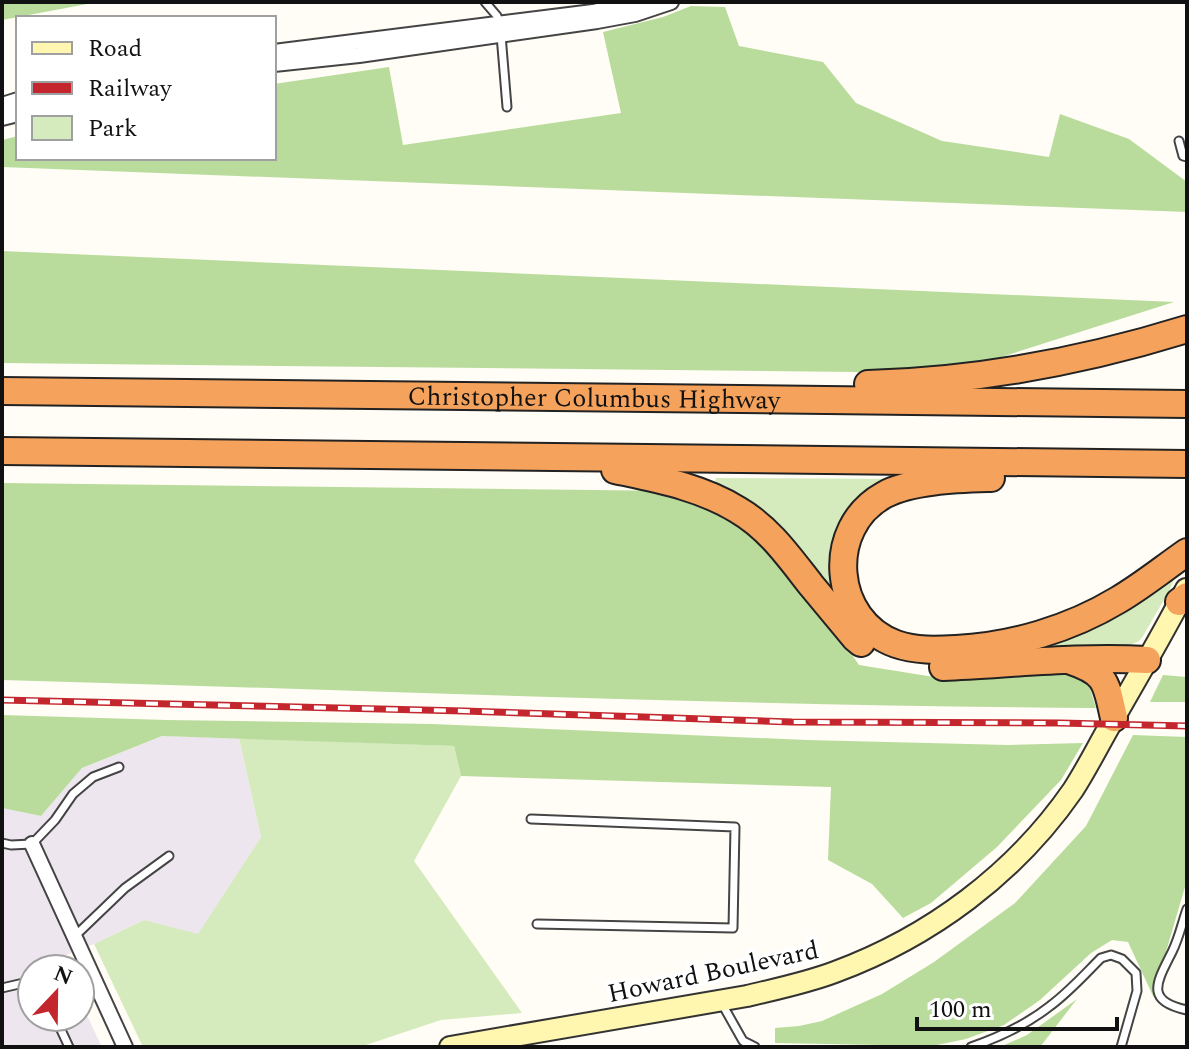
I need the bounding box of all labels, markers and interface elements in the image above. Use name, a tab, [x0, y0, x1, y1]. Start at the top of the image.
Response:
legend	[16, 16, 276, 160]
text: Road	[88, 31, 142, 67]
text: Railway	[88, 71, 173, 107]
text: Park	[88, 111, 138, 147]
street label: Christopher Columbus Highway	[407, 376, 782, 421]
street label: Howard Boulevard	[604, 930, 823, 1014]
north arrow	[16, 953, 96, 1033]
text: N	[48, 957, 77, 995]
scale bar	[917, 981, 1117, 1031]
text: 100 m	[929, 992, 992, 1028]

